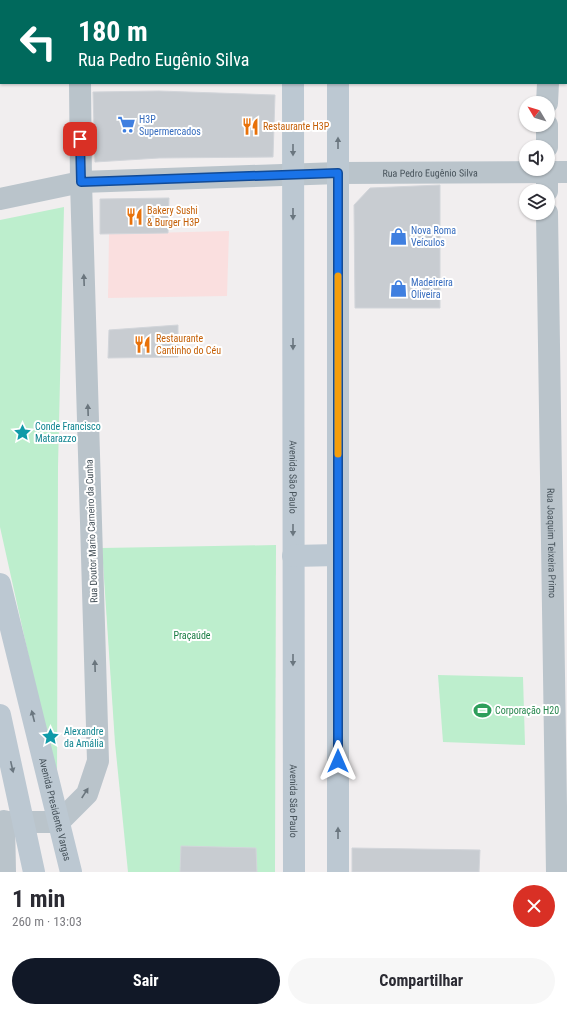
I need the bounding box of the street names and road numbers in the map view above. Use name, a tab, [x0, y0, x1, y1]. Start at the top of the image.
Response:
street label: Rua Pedro Eugênio Silva	[382, 167, 478, 179]
street label: Avenida São Paulo	[287, 440, 299, 514]
street label: Rua Doutor Mario Carneiro da Cunha	[83, 459, 100, 603]
street label: Rua Joaquim Teixeira Primo	[545, 488, 558, 598]
street label: Avenida Presidente Vargas	[37, 757, 73, 862]
street label: Avenida São Paulo	[288, 764, 299, 838]

